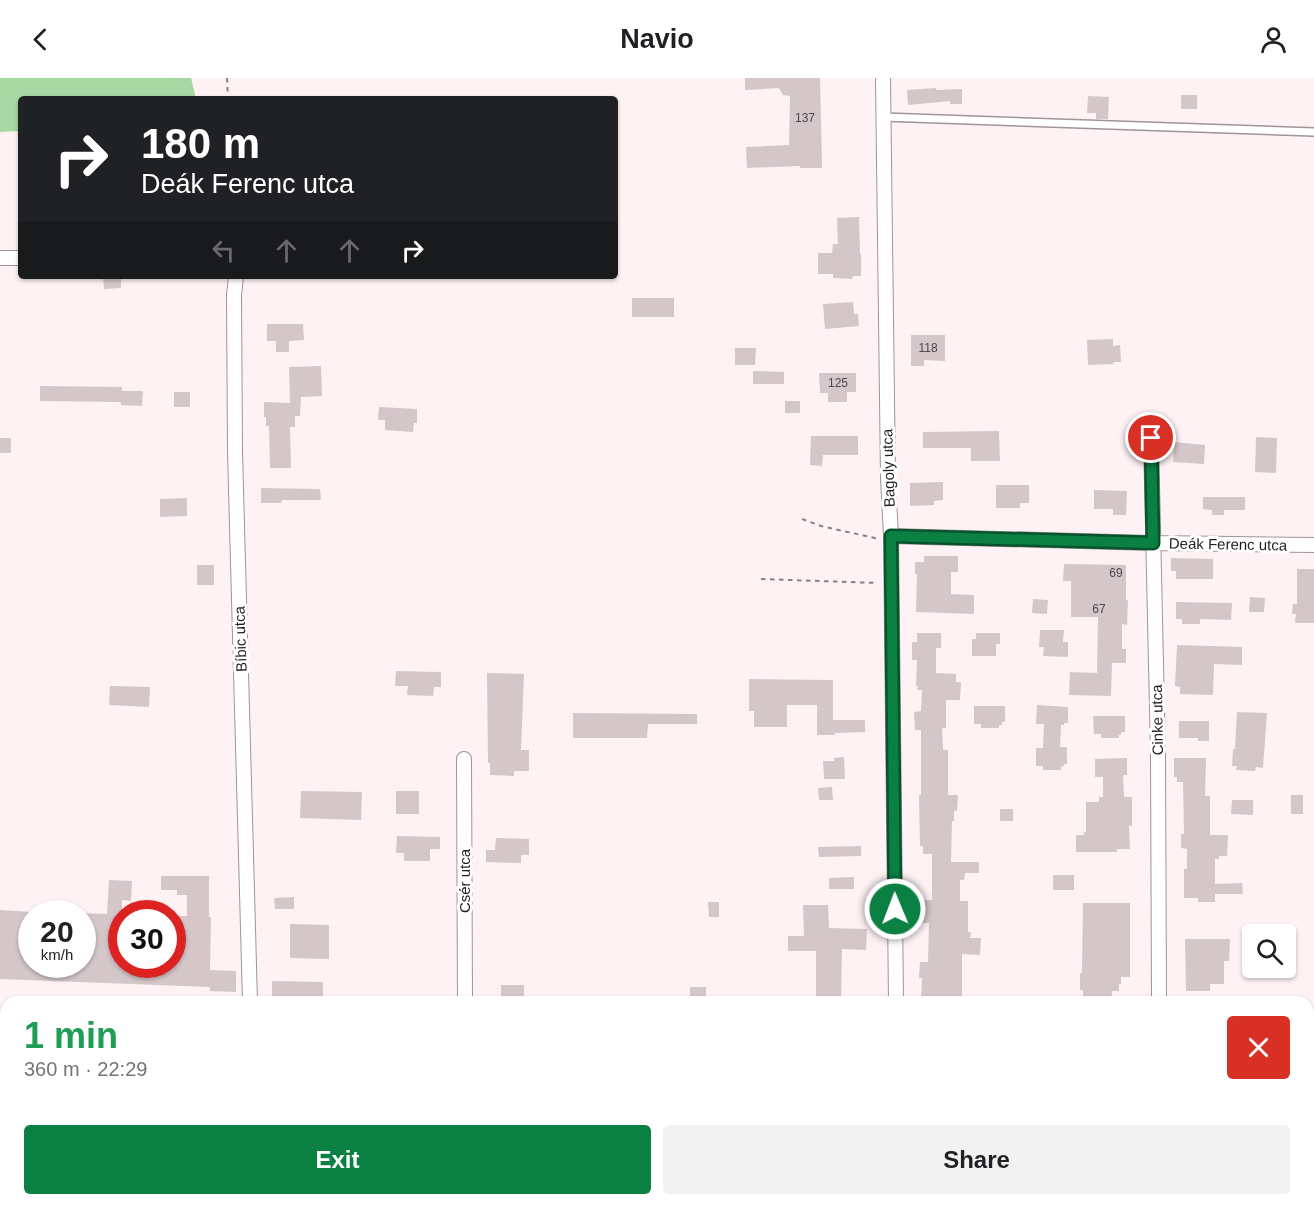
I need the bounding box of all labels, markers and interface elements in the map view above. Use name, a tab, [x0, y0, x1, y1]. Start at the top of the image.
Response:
icon: back	[24, 23, 57, 56]
icon: person	[1257, 23, 1290, 56]
text: Navio	[620, 24, 694, 54]
house number: 137	[795, 111, 815, 125]
icon: right	[42, 120, 120, 198]
text: 180 m	[141, 120, 260, 167]
text: Deák Ferenc utca	[141, 169, 354, 199]
icon: left	[207, 234, 240, 267]
icon: ahead	[270, 234, 303, 267]
icon: ahead	[333, 234, 366, 267]
icon: right	[396, 234, 429, 267]
house number: 118	[918, 341, 938, 355]
house number: 125	[828, 376, 848, 390]
pin	[1125, 412, 1176, 463]
icon: arrive	[1134, 421, 1167, 454]
street label: Bagoly utca	[878, 428, 898, 507]
street label: Deák Ferenc utca	[1169, 534, 1288, 554]
house number: 69	[1109, 566, 1123, 580]
house number: 67	[1092, 602, 1106, 616]
street label: Bíbic utca	[230, 605, 250, 672]
street label: Cinke utca	[1148, 684, 1166, 756]
street label: Csér utca	[456, 848, 473, 913]
position arrow	[863, 877, 927, 941]
speed limit sign: 30	[108, 900, 186, 978]
text: 20	[40, 915, 74, 948]
map controls	[1242, 924, 1296, 978]
button: search	[1242, 924, 1296, 978]
text: km/h	[41, 946, 73, 963]
text: 1 min	[24, 1015, 118, 1056]
button: close	[1227, 1016, 1290, 1079]
text: 360 m · 22:29	[24, 1058, 147, 1080]
button: Exit	[24, 1125, 651, 1194]
button: Share	[663, 1125, 1290, 1194]

